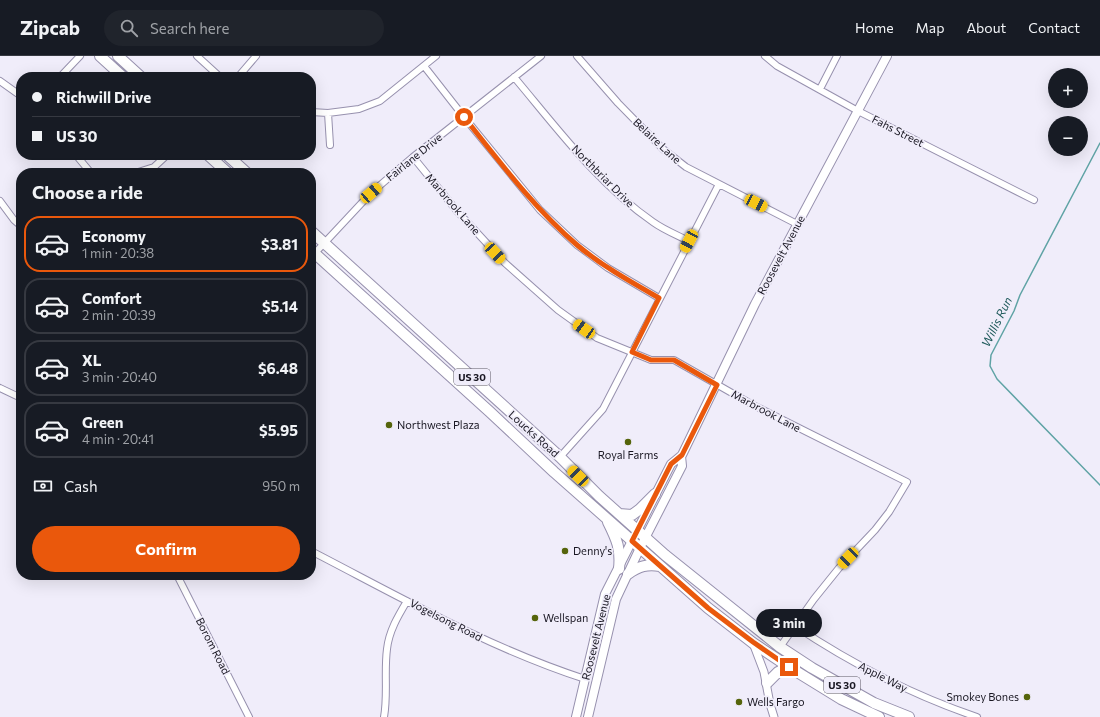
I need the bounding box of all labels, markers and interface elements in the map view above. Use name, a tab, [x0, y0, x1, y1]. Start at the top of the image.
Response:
search box	[104, 10, 384, 46]
text: Zipcab	[20, 16, 80, 39]
icon: search	[118, 17, 140, 39]
text: Search here	[150, 19, 229, 37]
text: Home	[855, 19, 894, 36]
text: Map	[916, 19, 944, 36]
text: About	[966, 19, 1006, 36]
text: Contact	[1028, 19, 1080, 36]
map controls	[1048, 68, 1088, 156]
button: +	[1048, 68, 1088, 108]
text: Richwill Drive	[56, 88, 151, 106]
route start	[455, 108, 473, 126]
street label: Fahs Street	[870, 112, 927, 149]
street label: Belaire Lane	[631, 115, 684, 166]
button: −	[1048, 116, 1088, 156]
text: US 30	[56, 127, 98, 145]
street label: Fairlane Drive	[383, 130, 445, 183]
street label: Northbriar Drive	[570, 142, 637, 210]
street label: Marbrook Lane	[423, 170, 484, 237]
text: Choose a ride	[32, 181, 143, 203]
car	[358, 181, 384, 205]
car	[743, 192, 769, 214]
street label: Roosevelt Avenue	[754, 213, 807, 297]
icon: car	[34, 226, 70, 262]
text: Economy	[82, 227, 146, 245]
car	[678, 228, 700, 254]
text: $3.81	[261, 235, 298, 253]
car	[482, 240, 508, 266]
text: 1 min · 20:38	[82, 245, 154, 261]
icon: car	[34, 288, 70, 324]
text: Comfort	[82, 289, 142, 307]
water label: Willis Run	[978, 294, 1014, 349]
text: $5.14	[262, 297, 298, 315]
text: 2 min · 20:39	[82, 307, 156, 323]
car	[571, 317, 597, 341]
icon: car	[34, 350, 70, 386]
text: XL	[82, 351, 101, 369]
text: $6.48	[258, 359, 298, 377]
text: 3 min · 20:40	[82, 369, 157, 385]
road number: US 30	[454, 369, 490, 385]
street label: Marbrook Lane	[729, 387, 803, 434]
street label: Loucks Road	[506, 408, 562, 460]
icon: car	[34, 412, 70, 448]
text: Green	[82, 413, 123, 431]
place label: Northwest Plaza	[397, 418, 480, 431]
marker: Northwest Plaza	[384, 420, 394, 430]
text: $5.95	[259, 421, 298, 439]
text: 4 min · 20:41	[82, 431, 154, 447]
marker: Royal Farms	[623, 437, 633, 447]
place label: Royal Farms	[598, 448, 658, 461]
car	[565, 463, 591, 489]
icon: cash	[32, 475, 54, 497]
text: Cash	[64, 477, 98, 495]
text: 950 m	[262, 478, 300, 494]
button: Confirm	[32, 526, 300, 572]
place label: Denny's	[573, 544, 612, 557]
car	[835, 545, 861, 571]
marker: Denny's	[560, 546, 570, 556]
street label: Roosevelt Avenue	[579, 592, 613, 681]
street label: Vogelsong Road	[408, 596, 485, 643]
callout: 3 min	[756, 609, 822, 637]
place label: Wellspan	[543, 611, 588, 624]
marker: Wellspan	[530, 613, 540, 623]
street label: Borom Road	[194, 615, 233, 676]
text: 3 min	[773, 615, 805, 631]
route end	[780, 658, 798, 676]
street label: Apple Way	[857, 659, 910, 695]
road number: US 30	[824, 677, 860, 693]
place label: Smokey Bones	[946, 690, 1019, 703]
marker: Smokey Bones	[1022, 692, 1032, 702]
place label: Wells Fargo	[747, 695, 805, 708]
marker: Wells Fargo	[734, 697, 744, 707]

